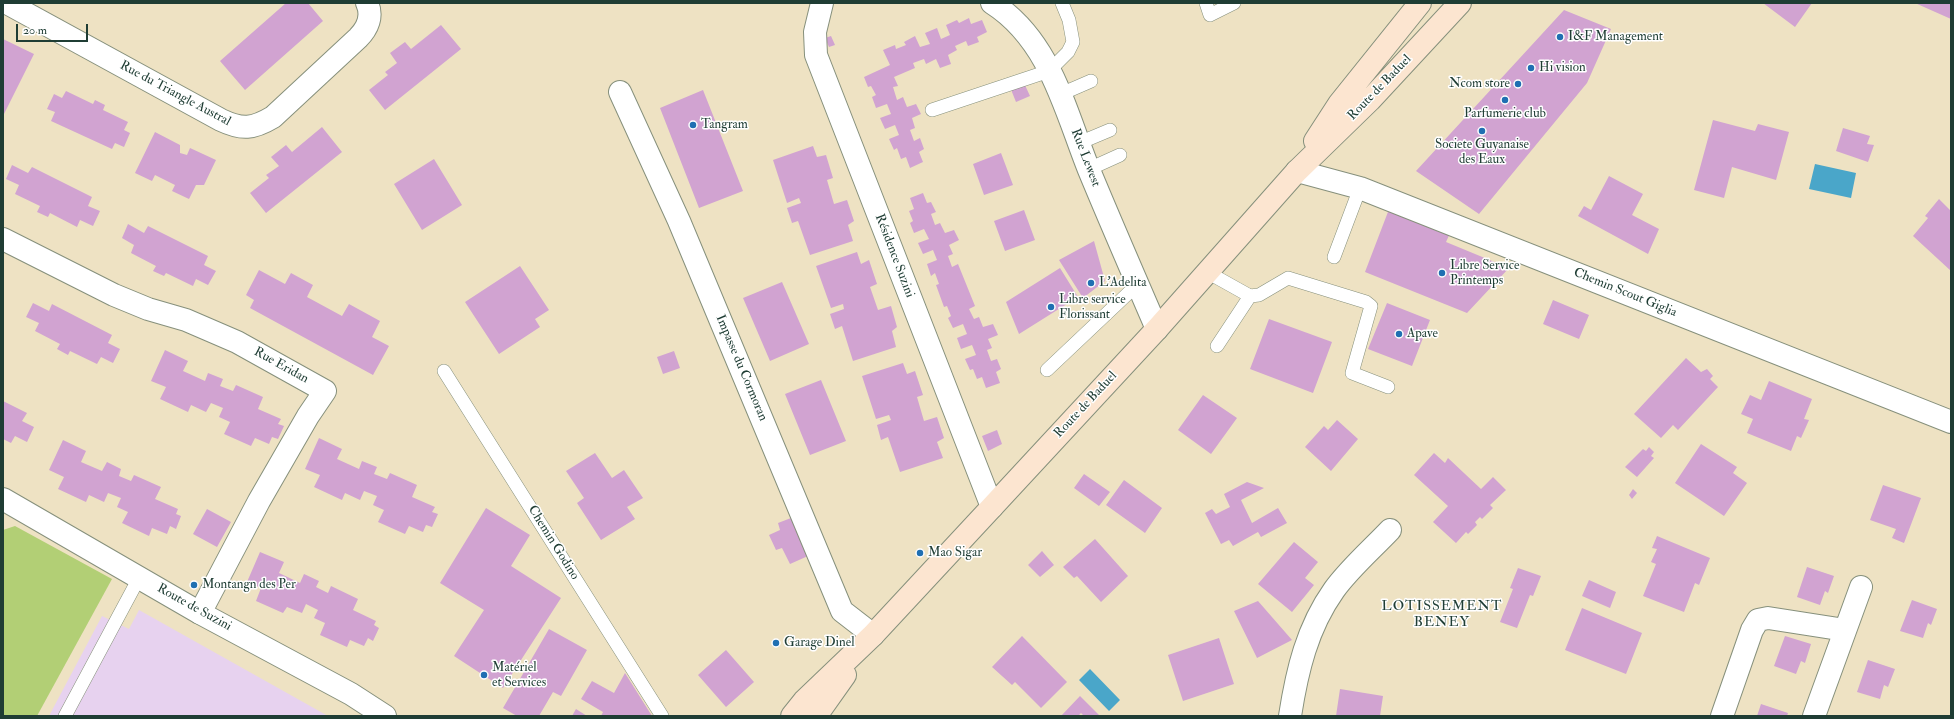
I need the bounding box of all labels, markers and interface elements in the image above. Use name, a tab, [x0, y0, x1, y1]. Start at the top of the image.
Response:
scale bar	[18, 16, 90, 42]
text: 20 m	[23, 23, 47, 38]
place label: I&F Management	[1568, 29, 1663, 45]
marker: I&F Management	[1555, 32, 1565, 42]
street label: Route de Baduel	[1345, 52, 1415, 124]
street label: Rue du Triangle Austral	[117, 58, 233, 130]
place label: Hi vision	[1539, 60, 1586, 76]
marker: Hi vision	[1526, 63, 1536, 73]
place label: Ncom store	[1449, 76, 1510, 92]
marker: Ncom store	[1513, 79, 1523, 89]
marker: Parfumerie club	[1500, 95, 1510, 105]
place label: Parfumerie club	[1464, 106, 1546, 122]
place label: Tangram	[701, 117, 748, 133]
marker: Tangram	[688, 120, 698, 130]
marker: Societe Guyanaise des Eaux	[1477, 126, 1487, 136]
street label: Rue Lewest	[1067, 127, 1103, 189]
place label: Societe Guyanaise des Eaux	[1435, 137, 1529, 168]
street label: Résidence Suzini	[871, 212, 917, 300]
place label: Libre Service Printemps	[1450, 258, 1519, 289]
street label: Chemin Scout Giglia	[1571, 265, 1679, 321]
marker: Libre Service Printemps	[1437, 268, 1447, 278]
place label: L'Adelita	[1099, 275, 1146, 291]
marker: L'Adelita	[1086, 278, 1096, 288]
place label: Libre service Florissant	[1059, 292, 1126, 323]
marker: Libre service Florissant	[1046, 302, 1056, 312]
street label: Impasse du Cormoran	[712, 312, 770, 424]
place label: Apave	[1407, 326, 1438, 342]
marker: Apave	[1394, 329, 1404, 339]
street label: Rue Eridan	[251, 345, 311, 387]
street label: Route de Baduel	[1051, 369, 1121, 441]
street label: Chemin Godino	[524, 503, 582, 583]
place label: Mao Sigar	[928, 545, 982, 561]
marker: Mao Sigar	[915, 548, 925, 558]
place label: Montangn des Per	[202, 577, 296, 593]
marker: Montangn des Per	[189, 580, 199, 590]
street label: Route de Suzini	[154, 581, 234, 635]
district label: LOTISSEMENT BENEY	[1382, 599, 1502, 632]
place label: Garage Dinel	[784, 635, 855, 651]
marker: Garage Dinel	[771, 638, 781, 648]
place label: Matériel et Services	[492, 660, 546, 691]
marker: Matériel et Services	[479, 670, 489, 680]

